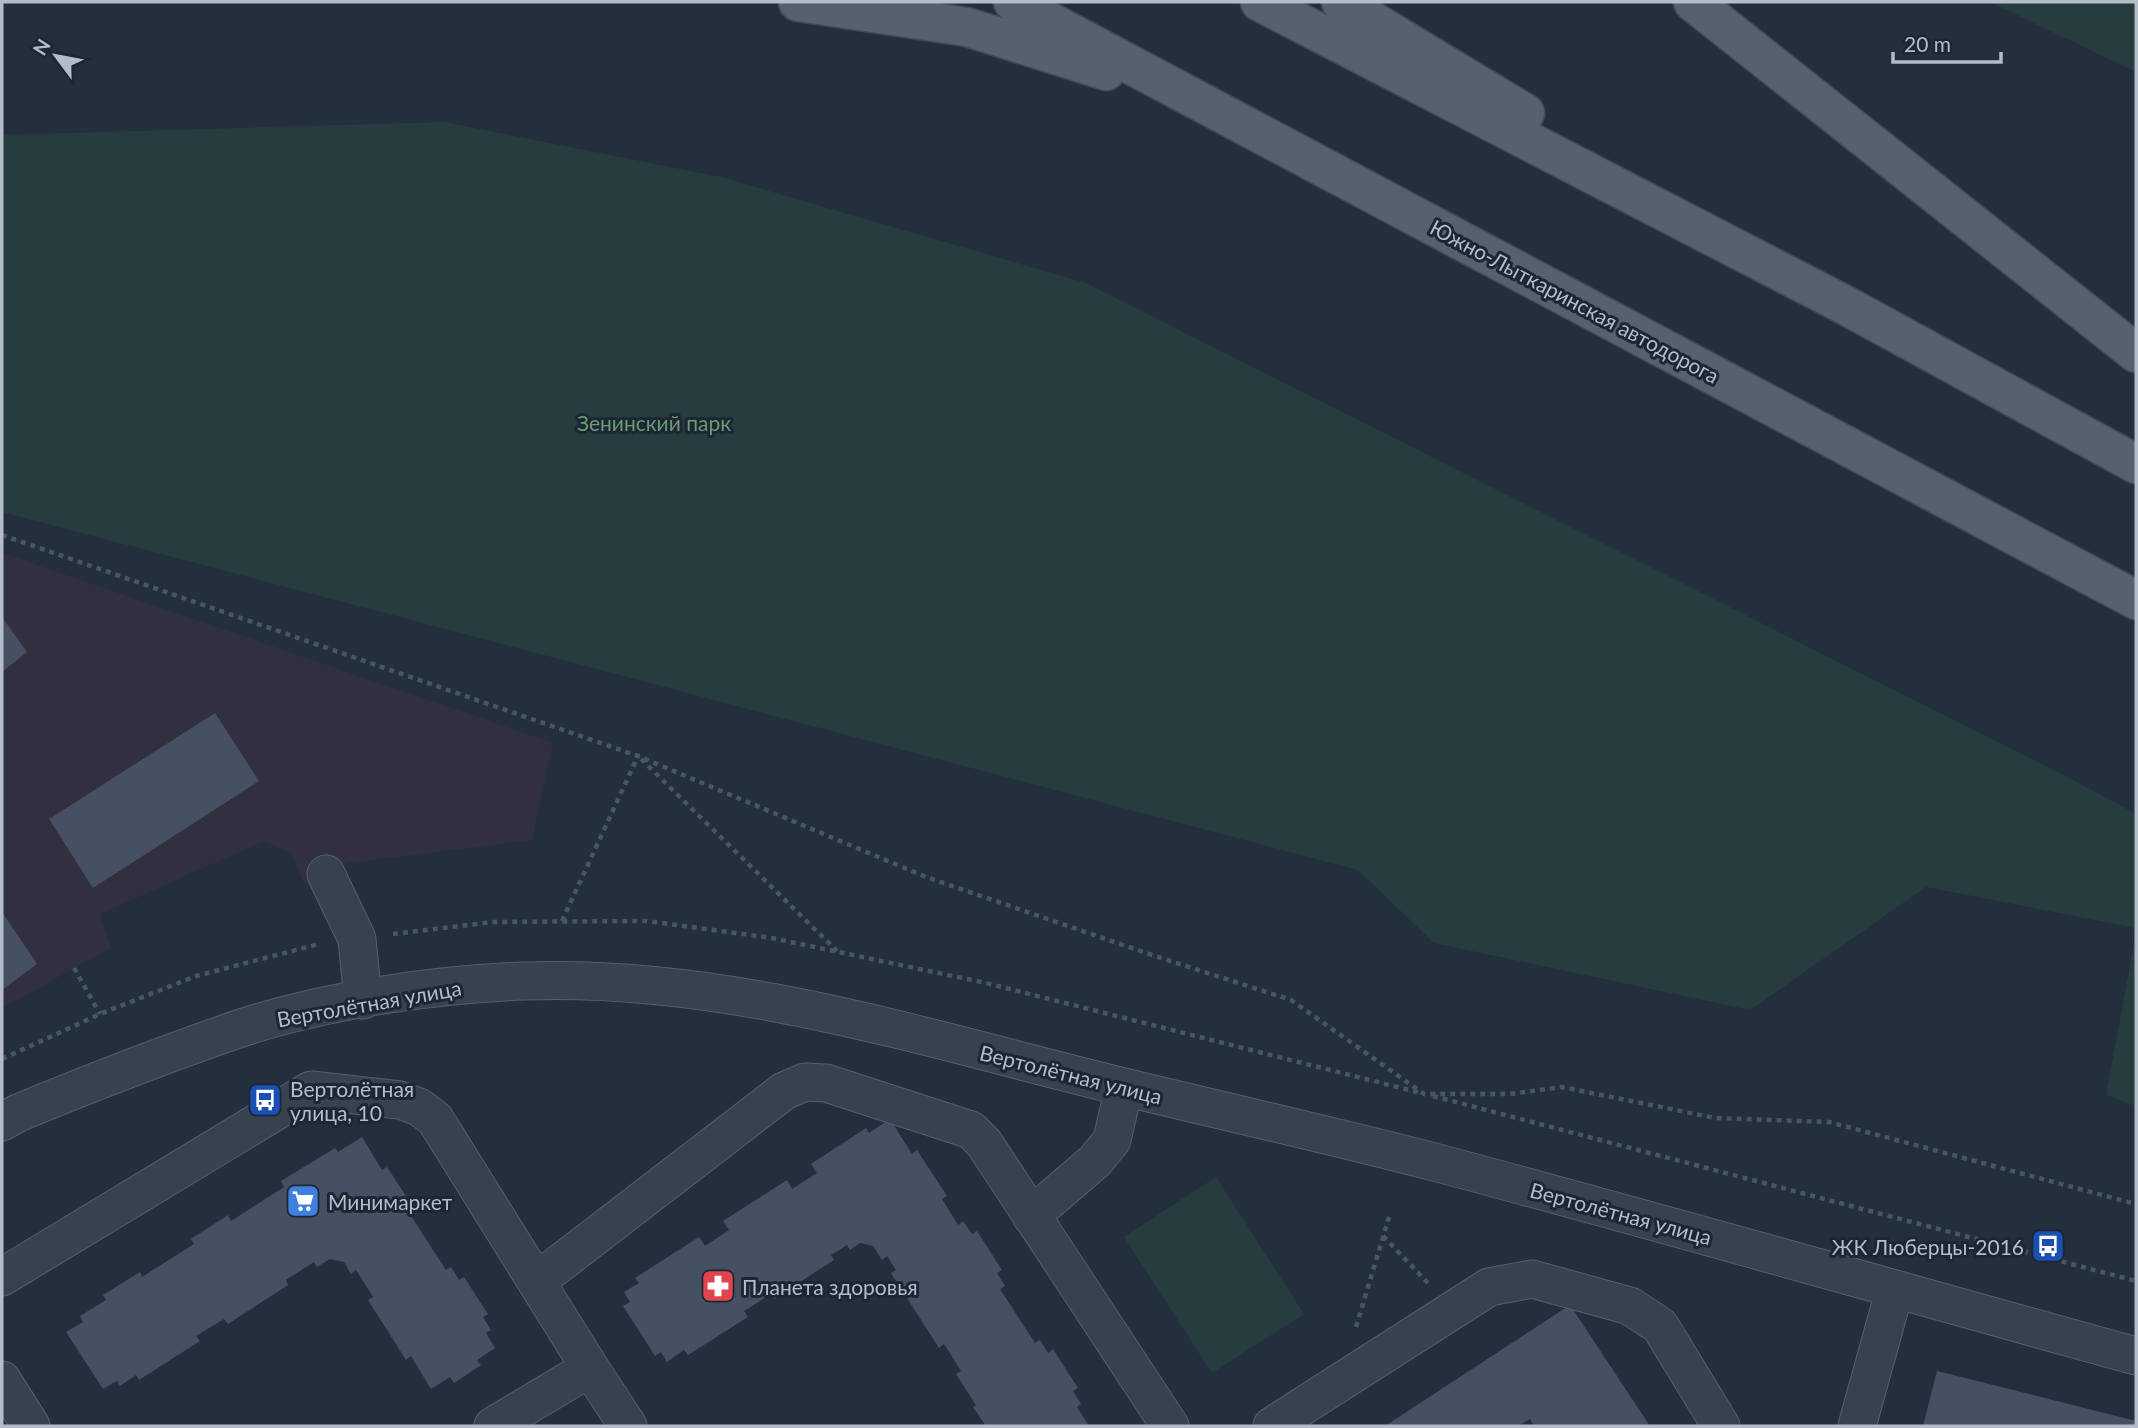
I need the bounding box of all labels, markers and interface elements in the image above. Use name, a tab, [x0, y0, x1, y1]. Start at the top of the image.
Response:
north arrow	[21, 21, 91, 91]
scale bar	[1893, 21, 2002, 65]
text: 20 m	[1904, 31, 1951, 56]
text: N	[28, 34, 55, 59]
street label: Южно-Лыткаринская автодорога	[1426, 214, 1724, 388]
park label: Зенинский парк	[577, 410, 731, 435]
street label: Вертолётная улица	[275, 974, 463, 1032]
street label: Вертолётная улица	[977, 1039, 1165, 1109]
place label: Вертолётная улица, 10	[290, 1076, 414, 1125]
bus stop icon: Вертолётная улица, 10	[246, 1081, 284, 1119]
street label: Вертолётная улица	[1527, 1177, 1715, 1249]
supermarket icon: Минимаркет	[284, 1182, 322, 1220]
place label: Минимаркет	[328, 1189, 453, 1214]
bus stop icon: ЖК Люберцы-2016	[2029, 1227, 2067, 1265]
place label: ЖК Люберцы-2016	[1832, 1234, 2024, 1259]
pharmacy icon: Планета здоровья	[699, 1267, 737, 1305]
place label: Планета здоровья	[742, 1274, 918, 1299]

